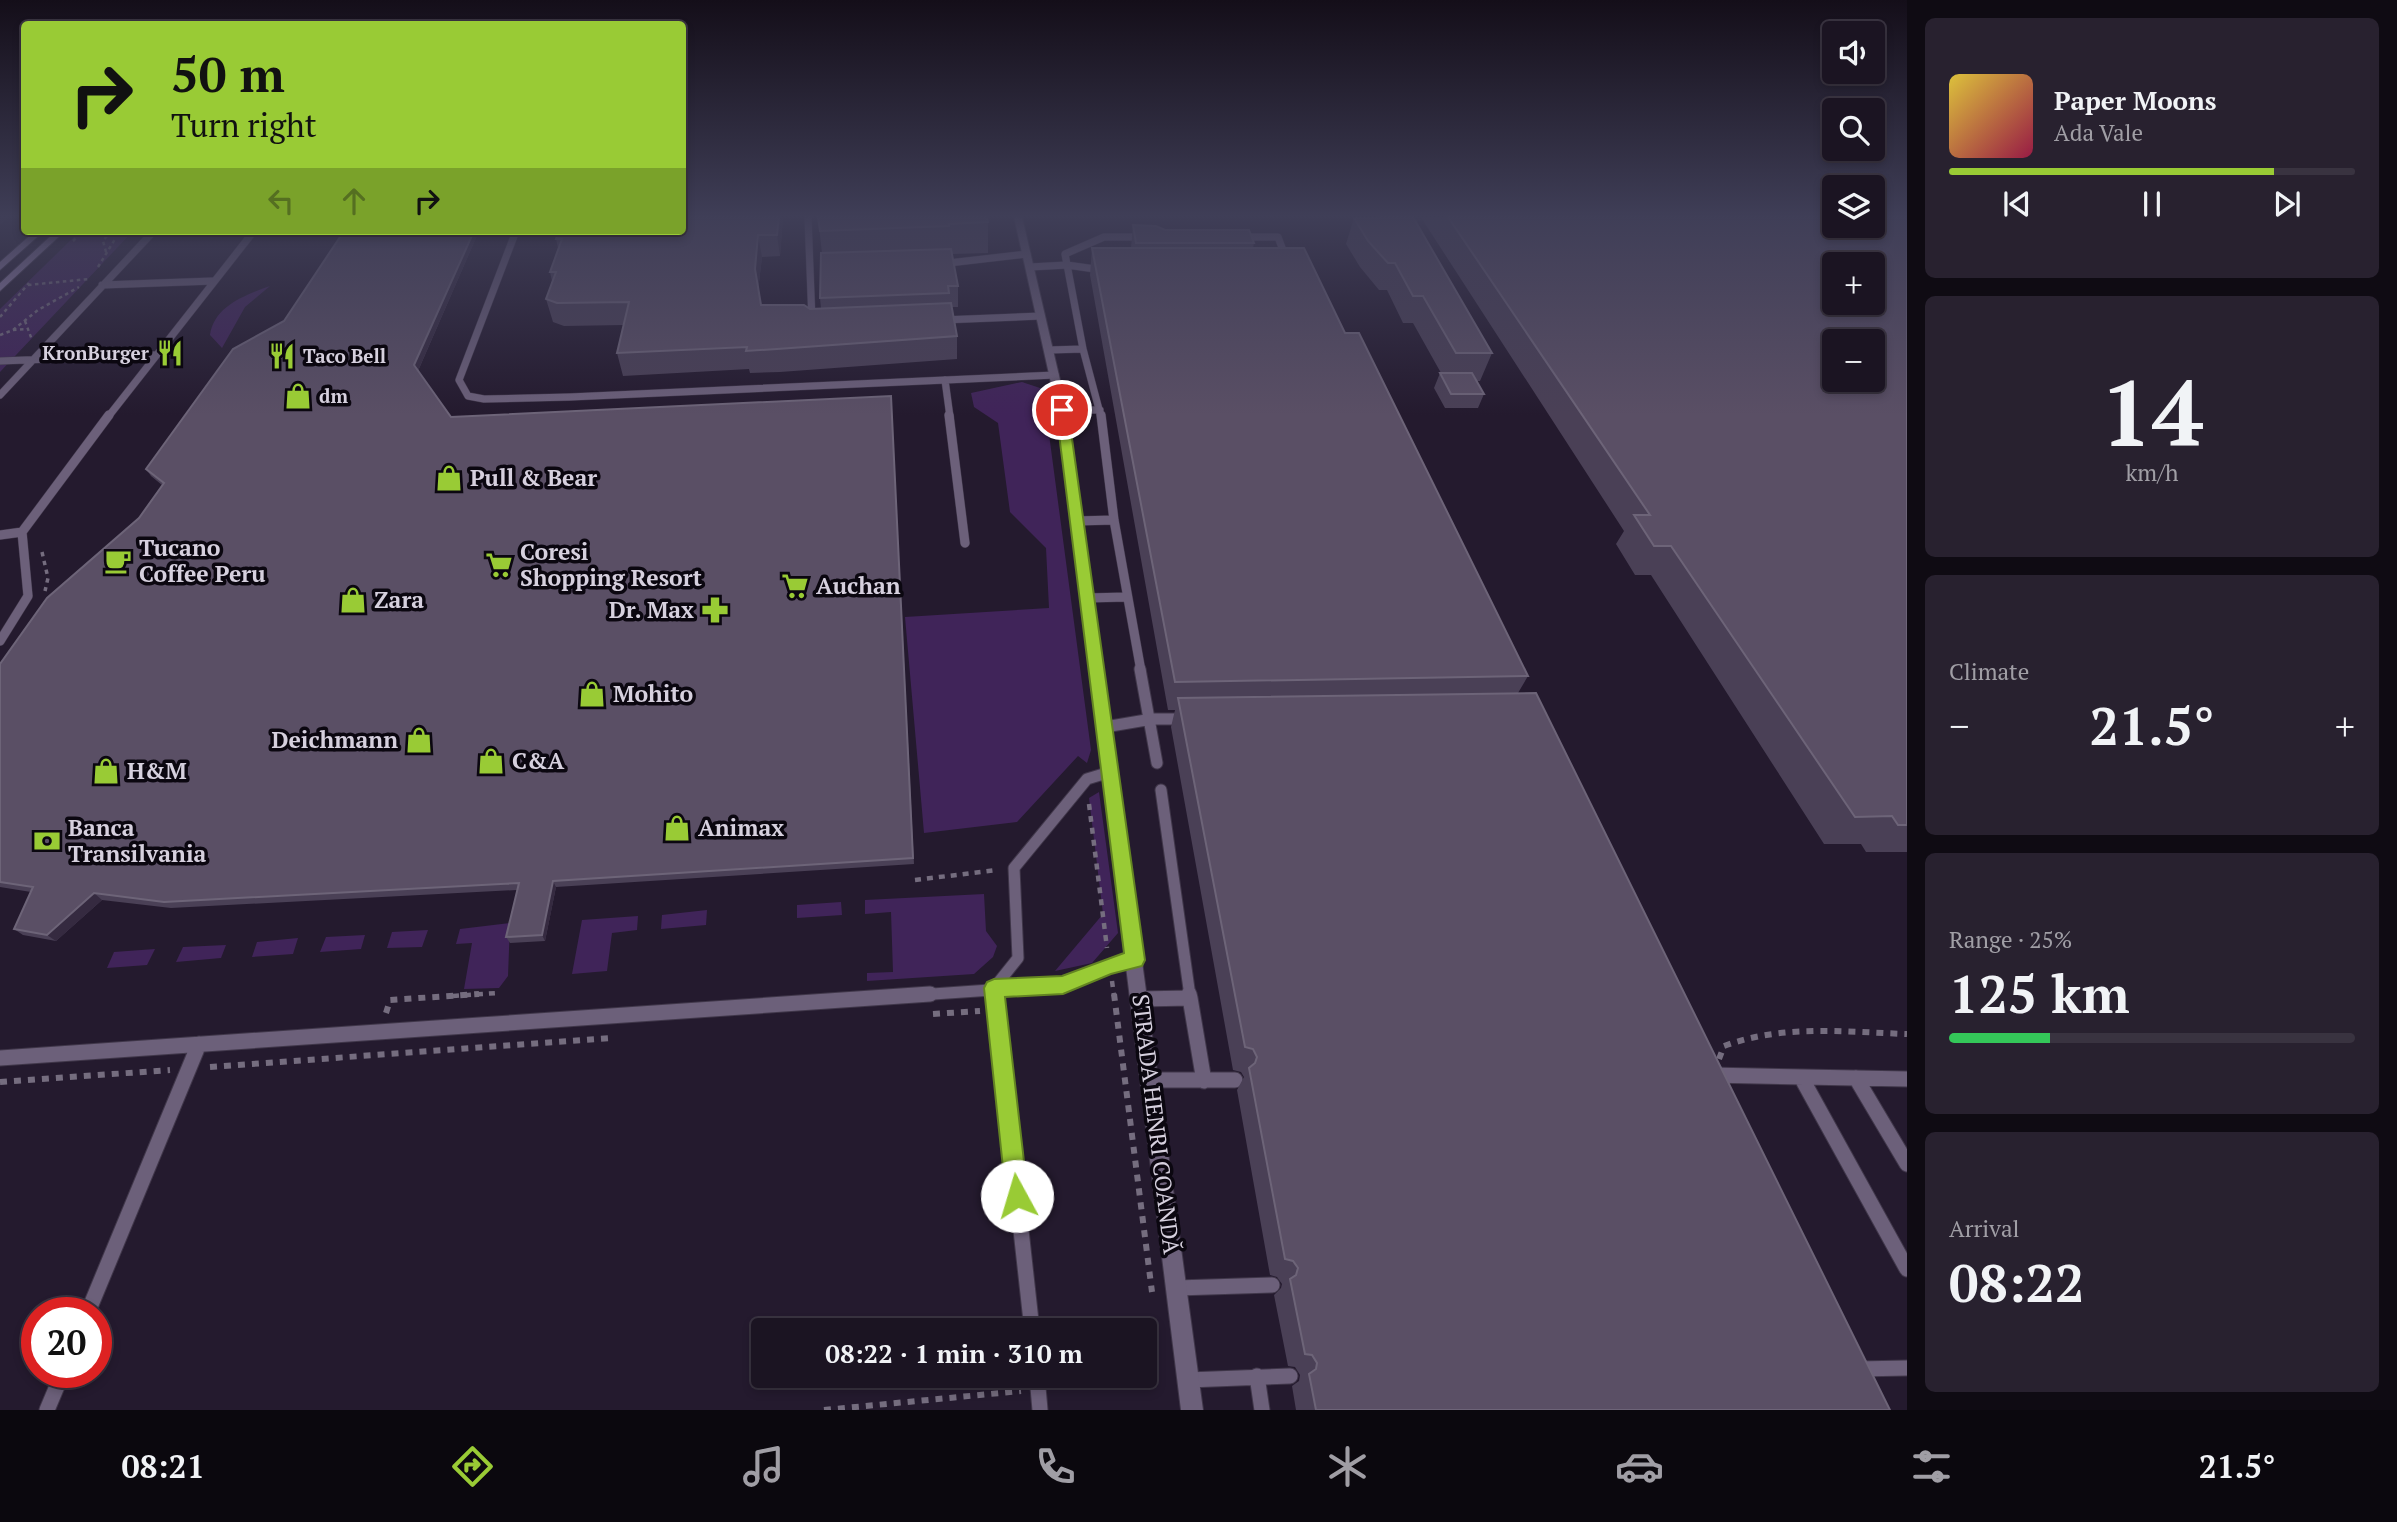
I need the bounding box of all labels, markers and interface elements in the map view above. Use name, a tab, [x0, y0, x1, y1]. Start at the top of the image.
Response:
map controls	[1822, 21, 1885, 392]
button: sound	[1822, 21, 1885, 84]
text: 50 m	[171, 41, 285, 106]
icon: right	[56, 49, 147, 140]
text: Paper Moons	[2054, 83, 2217, 117]
button: search	[1822, 98, 1885, 161]
text: Turn right	[171, 104, 317, 146]
text: Ada Vale	[2054, 117, 2143, 148]
button: layers	[1822, 175, 1885, 238]
icon: left	[262, 182, 300, 220]
icon: ahead	[335, 182, 373, 220]
icon: right	[408, 182, 446, 220]
icon: previous	[1998, 185, 2036, 223]
icon: pause	[2133, 185, 2171, 223]
icon: next	[2268, 185, 2306, 223]
button: +	[1822, 252, 1885, 315]
button: −	[1822, 329, 1885, 392]
restaurant icon: KronBurger	[155, 338, 185, 368]
place label: KronBurger	[42, 340, 150, 365]
restaurant icon: Taco Bell	[267, 341, 297, 371]
place label: Taco Bell	[303, 343, 386, 368]
text: 14	[2101, 351, 2203, 472]
pin	[1032, 380, 1092, 440]
shop icon: dm	[283, 381, 313, 411]
place label: dm	[319, 383, 348, 408]
icon: arrive	[1043, 391, 1081, 429]
text: km/h	[2125, 457, 2179, 488]
place label: Pull & Bear	[470, 462, 597, 493]
shop icon: Pull & Bear	[434, 463, 464, 493]
place label: Tucano Coffee Peru	[139, 532, 265, 589]
place label: Coresi Shopping Resort	[520, 536, 702, 593]
cafe icon: Tucano Coffee Peru	[103, 546, 133, 576]
supermarket icon: Coresi Shopping Resort	[484, 550, 514, 580]
place label: Auchan	[816, 570, 901, 601]
supermarket icon: Auchan	[780, 571, 810, 601]
place label: Zara	[374, 584, 424, 615]
shop icon: Zara	[338, 585, 368, 615]
place label: Dr. Max	[609, 594, 694, 625]
pharmacy icon: Dr. Max	[700, 595, 730, 625]
text: Climate	[1949, 656, 2029, 687]
place label: Mohito	[613, 678, 693, 709]
shop icon: Mohito	[577, 679, 607, 709]
text: 21.5°	[2089, 691, 2215, 760]
text: −	[1949, 701, 1969, 751]
text: +	[2335, 701, 2355, 751]
place label: Deichmann	[272, 724, 398, 755]
shop icon: Deichmann	[404, 725, 434, 755]
place label: C&A	[512, 745, 565, 776]
shop icon: C&A	[476, 746, 506, 776]
place label: H&M	[127, 755, 187, 786]
shop icon: H&M	[91, 756, 121, 786]
place label: Banca Transilvania	[68, 812, 207, 869]
place label: Animax	[698, 812, 784, 843]
shop icon: Animax	[662, 813, 692, 843]
bank icon: Banca Transilvania	[32, 826, 62, 856]
text: Range · 25%	[1949, 924, 2072, 955]
text: 125 km	[1949, 959, 2130, 1028]
street label: STRADA HENRI COANDĂ	[1125, 992, 1188, 1256]
position arrow	[980, 1159, 1054, 1233]
text: Arrival	[1949, 1213, 2020, 1244]
text: 08:22	[1949, 1248, 2084, 1317]
speed limit sign: 20	[21, 1297, 112, 1388]
text: 08:22 · 1 min · 310 m	[825, 1336, 1083, 1370]
icon: directions	[448, 1442, 497, 1491]
icon: music	[739, 1442, 788, 1491]
icon: phone	[1031, 1442, 1080, 1491]
icon: climate	[1323, 1442, 1372, 1491]
icon: car	[1615, 1442, 1664, 1491]
icon: filters	[1907, 1442, 1956, 1491]
text: 08:21	[121, 1445, 205, 1487]
text: 21.5°	[2199, 1445, 2276, 1487]

